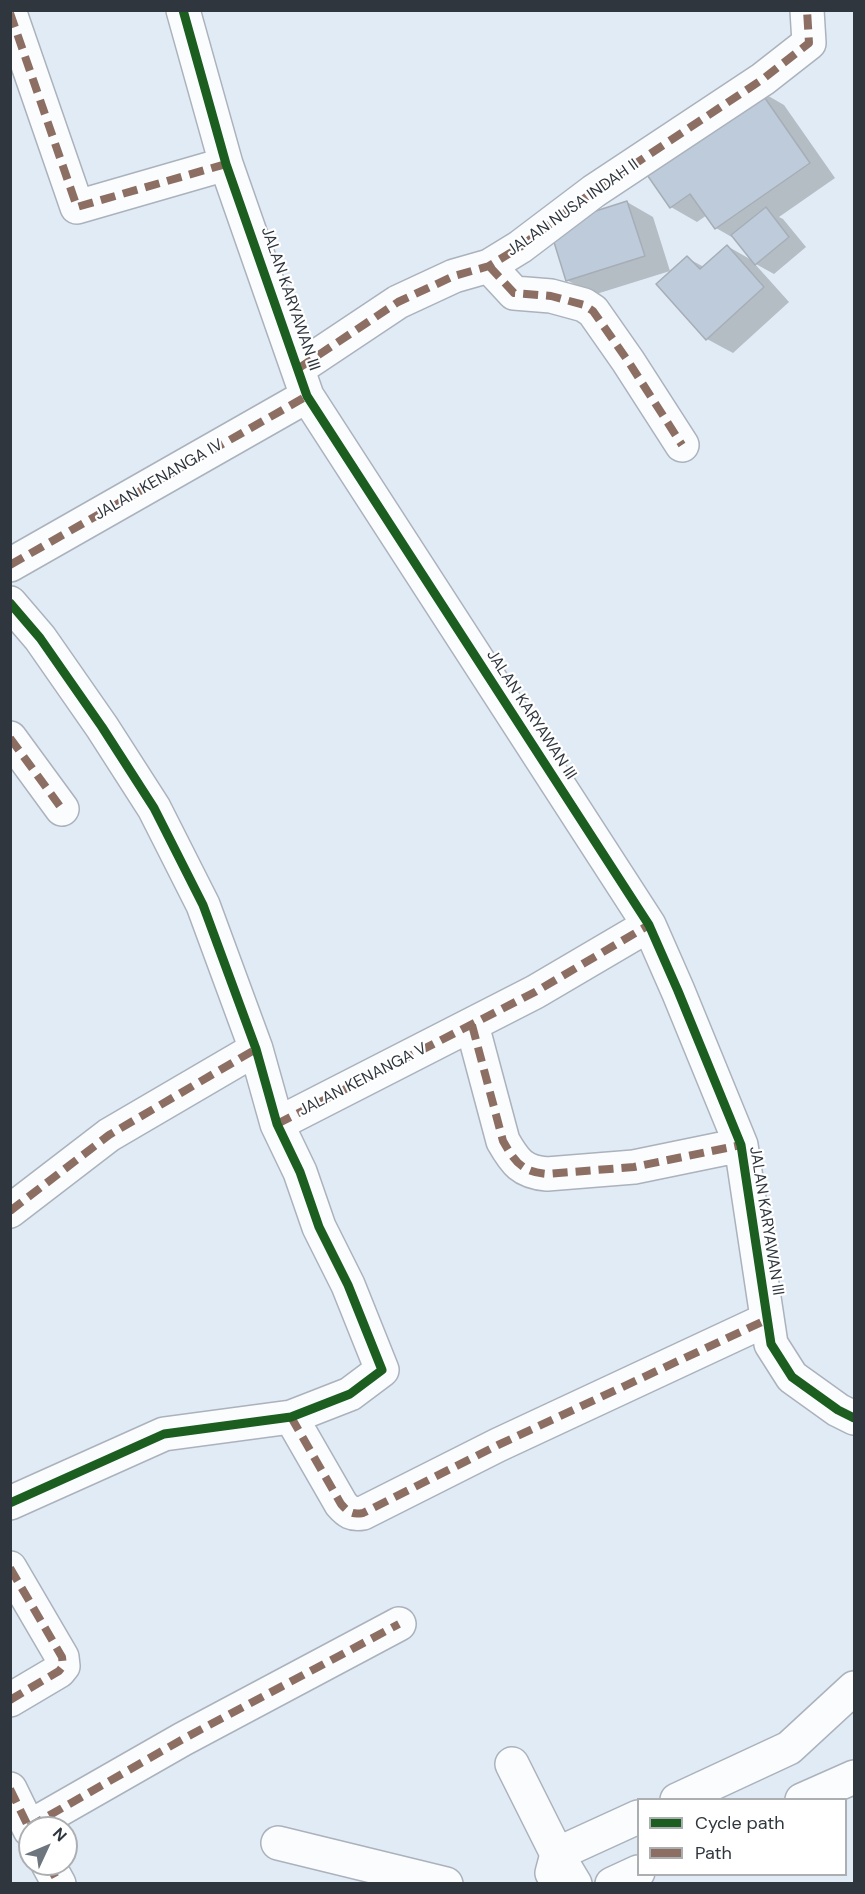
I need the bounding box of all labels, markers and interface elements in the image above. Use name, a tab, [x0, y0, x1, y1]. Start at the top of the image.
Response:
street label: JALAN NUSA INDAH II	[503, 155, 643, 261]
street label: JALAN KARYAWAN III	[256, 225, 324, 373]
street label: JALAN KENANGA IV	[91, 435, 227, 525]
street label: JALAN KARYAWAN III	[482, 647, 580, 783]
street label: JALAN KENANGA V	[296, 1039, 430, 1121]
street label: JALAN KARYAWAN III	[745, 1145, 787, 1297]
legend	[637, 1798, 847, 1876]
text: Cycle path	[695, 1811, 785, 1835]
north arrow	[18, 1816, 78, 1876]
text: N	[48, 1823, 71, 1846]
text: Path	[695, 1841, 732, 1865]

